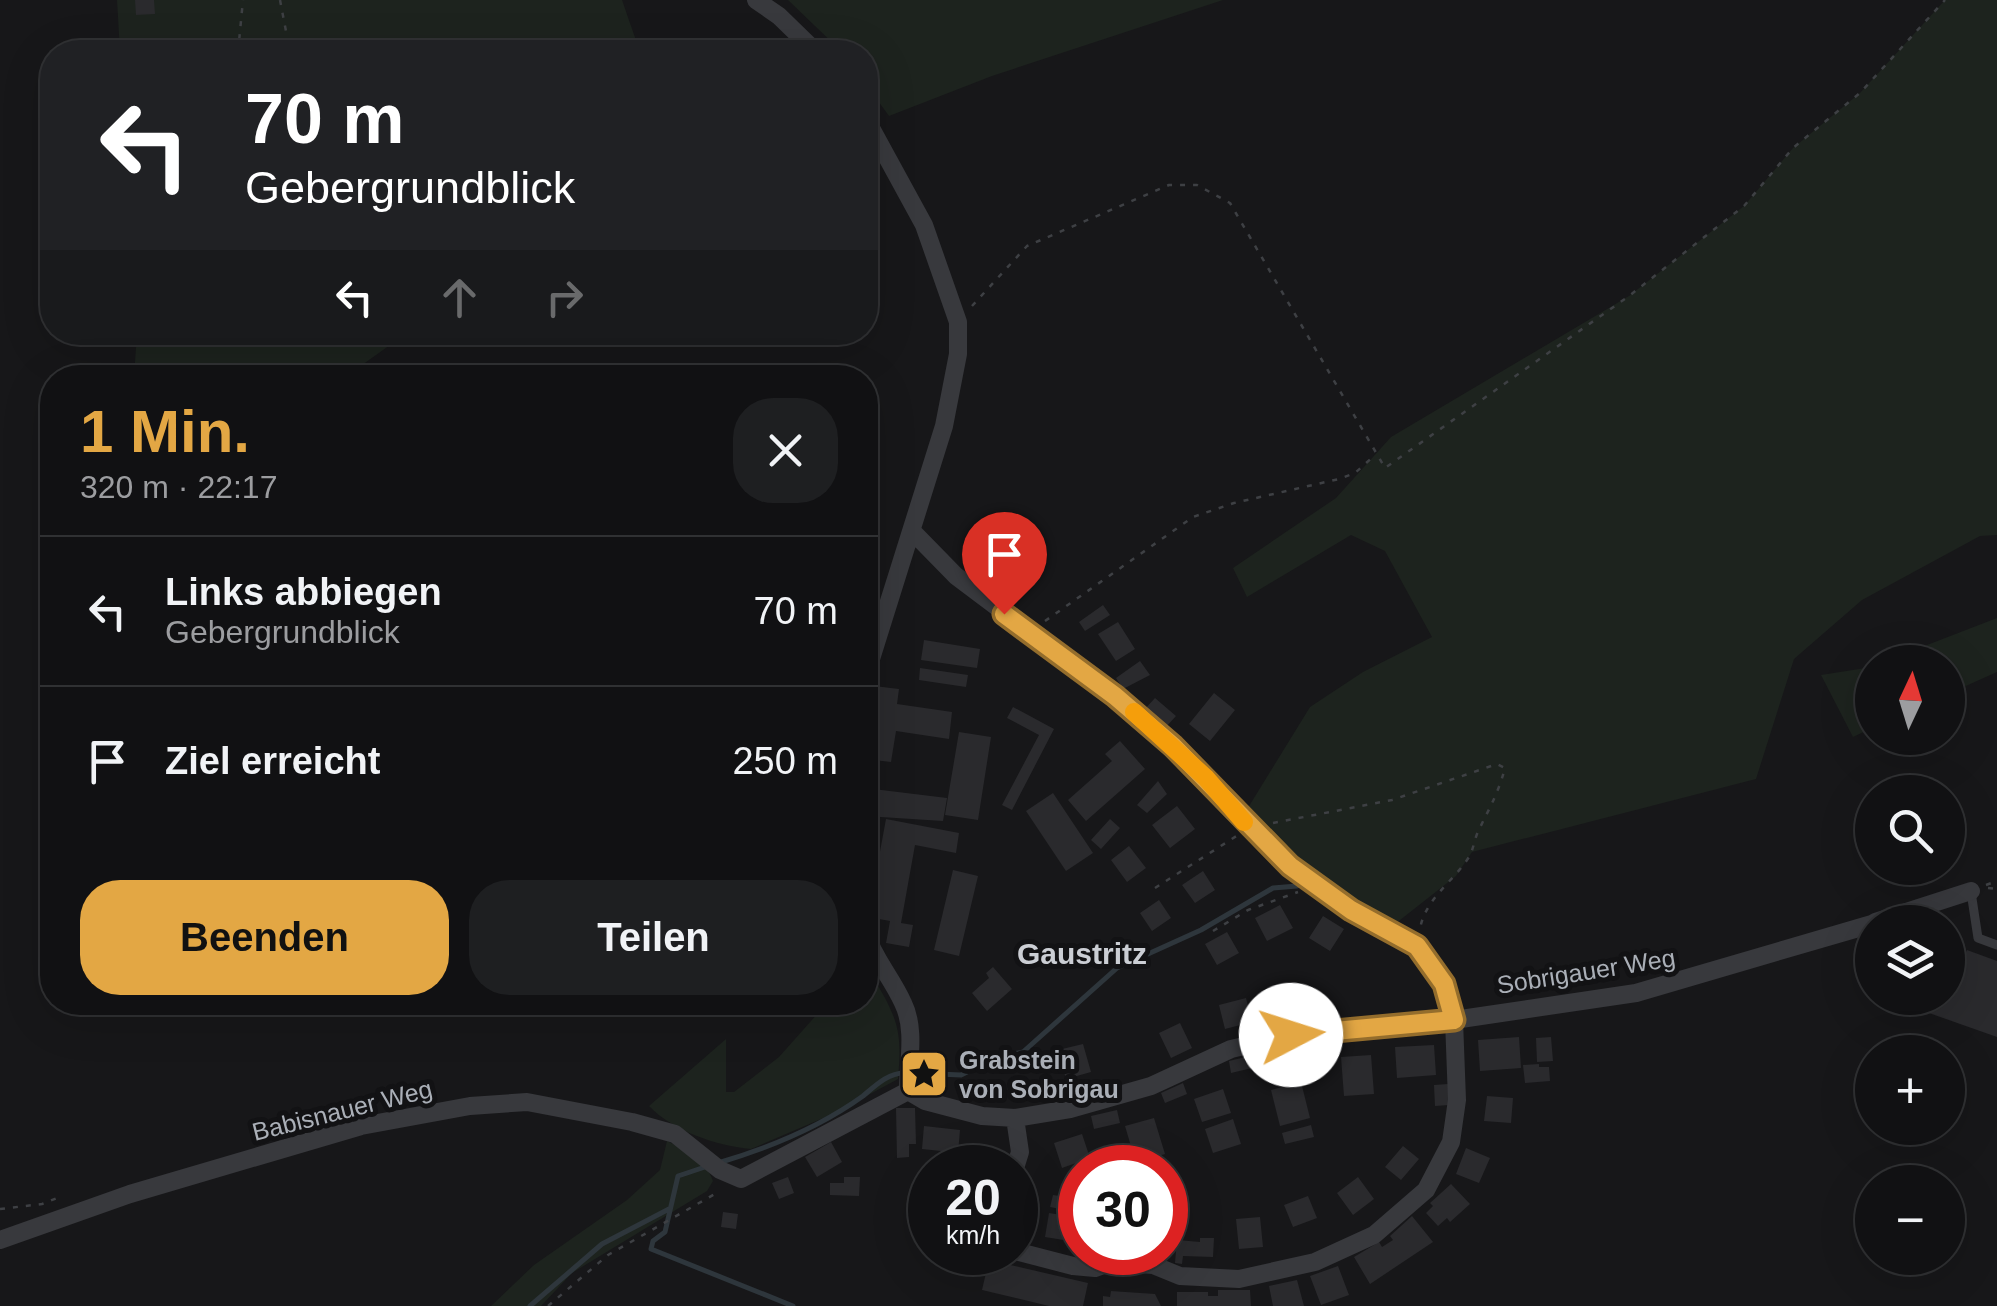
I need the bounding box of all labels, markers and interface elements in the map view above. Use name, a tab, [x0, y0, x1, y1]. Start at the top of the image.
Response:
icon: left	[80, 80, 210, 210]
text: 70 m	[245, 80, 405, 158]
text: Gebergrundblick	[245, 162, 575, 213]
icon: left	[327, 270, 382, 325]
icon: ahead	[432, 270, 487, 325]
icon: right	[537, 270, 592, 325]
text: 1 Min.	[80, 398, 250, 465]
button: close	[733, 398, 838, 503]
text: 320 m · 22:17	[80, 469, 277, 505]
pin	[962, 512, 1047, 615]
icon: arrive	[977, 527, 1032, 582]
text: Links abbiegen	[165, 571, 442, 613]
icon: left	[80, 584, 135, 639]
text: 70 m	[754, 590, 838, 632]
text: Gebergrundblick	[165, 614, 400, 650]
north arrow	[1855, 645, 1965, 755]
map controls	[1855, 645, 1965, 1275]
icon: arrive	[80, 734, 135, 789]
text: Ziel erreicht	[165, 740, 380, 782]
text: 250 m	[732, 740, 838, 782]
button: search	[1855, 775, 1965, 885]
button: Beenden	[80, 880, 449, 995]
button: Teilen	[469, 880, 838, 995]
button: layers	[1855, 905, 1965, 1015]
district label: Gaustritz	[1017, 937, 1147, 970]
street label: Sobrigauer Weg	[1495, 943, 1677, 999]
position arrow	[1239, 983, 1343, 1087]
button: +	[1855, 1035, 1965, 1145]
place label: Grabstein von Sobrigau	[959, 1046, 1119, 1103]
place icon: Grabstein von Sobrigau	[898, 1048, 950, 1100]
street label: Babisnauer Weg	[249, 1074, 435, 1146]
speed limit sign: 30	[1058, 1145, 1188, 1275]
button: −	[1855, 1165, 1965, 1275]
text: 20	[945, 1170, 1001, 1226]
text: km/h	[946, 1221, 1000, 1249]

